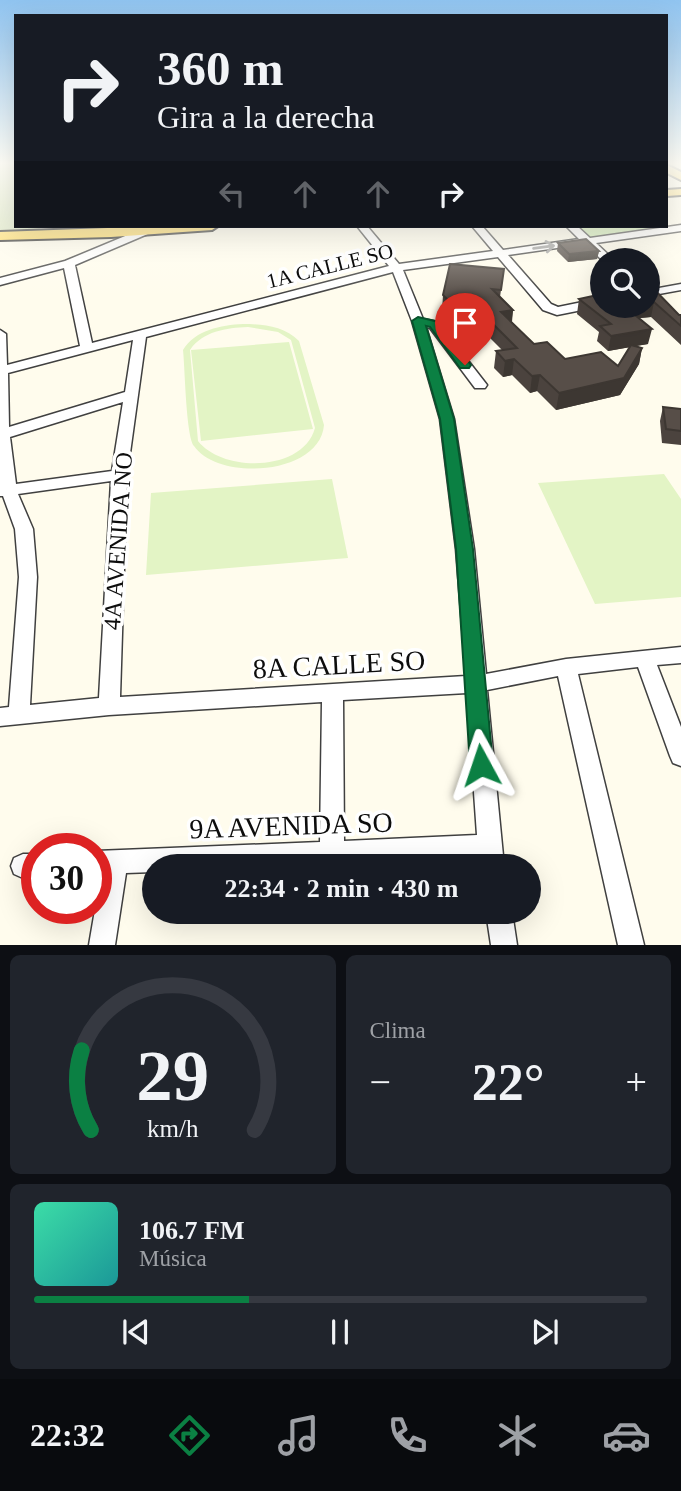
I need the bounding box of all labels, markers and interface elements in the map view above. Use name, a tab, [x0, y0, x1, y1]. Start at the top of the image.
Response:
text: 360 m	[157, 41, 284, 96]
icon: right	[42, 42, 133, 133]
text: Gira a la derecha	[157, 99, 375, 135]
icon: left	[213, 175, 251, 213]
icon: ahead	[286, 175, 324, 213]
icon: ahead	[359, 175, 397, 213]
icon: right	[432, 175, 470, 213]
street label: 1A CALLE SO	[264, 239, 396, 293]
one-way arrow	[532, 241, 555, 254]
map controls	[590, 248, 660, 318]
button: search	[590, 248, 660, 318]
pin	[435, 293, 495, 365]
icon: arrive	[446, 304, 484, 342]
street label: 4A AVENIDA NO	[99, 451, 137, 631]
street label: 8A CALLE SO	[252, 645, 426, 684]
position arrow	[444, 728, 518, 802]
street label: 9A AVENIDA SO	[189, 806, 393, 845]
speed limit sign: 30	[21, 833, 112, 924]
text: 22:34 · 2 min · 430 m	[225, 874, 459, 903]
text: Clima	[370, 1018, 426, 1043]
text: 29	[136, 1036, 209, 1117]
text: 22°	[472, 1054, 545, 1111]
text: −	[370, 1061, 391, 1103]
text: +	[626, 1061, 647, 1103]
text: km/h	[147, 1115, 199, 1142]
text: 106.7 FM	[139, 1216, 244, 1245]
text: Música	[139, 1246, 207, 1271]
icon: previous	[117, 1313, 155, 1351]
icon: pause	[321, 1313, 359, 1351]
icon: next	[526, 1313, 564, 1351]
icon: directions	[165, 1411, 214, 1460]
icon: music	[274, 1411, 323, 1460]
icon: phone	[383, 1411, 432, 1460]
icon: climate	[493, 1411, 542, 1460]
icon: car	[602, 1411, 651, 1460]
text: 22:32	[30, 1417, 105, 1453]

